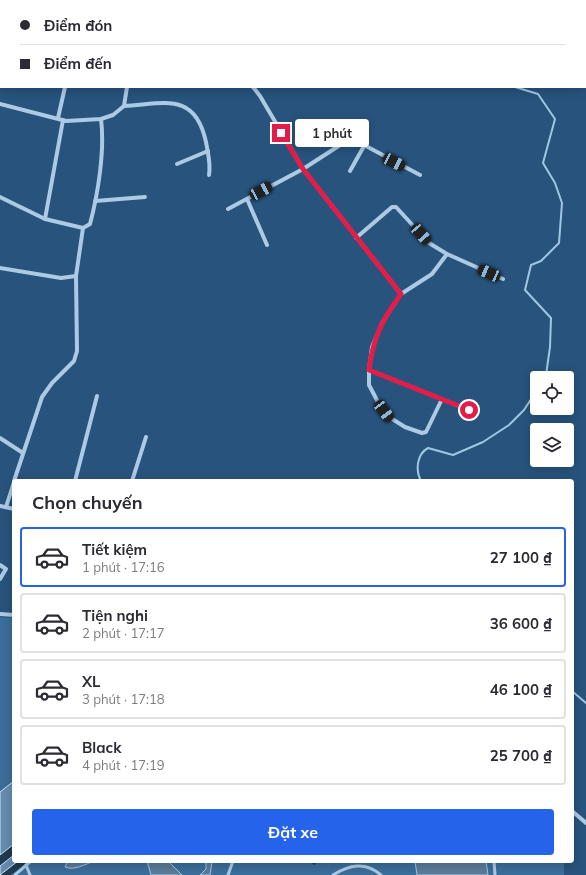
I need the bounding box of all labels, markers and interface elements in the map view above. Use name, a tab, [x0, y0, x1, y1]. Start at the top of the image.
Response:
text: Điểm đón	[44, 16, 112, 35]
text: Điểm đến	[44, 54, 112, 73]
callout: 1 phút	[295, 119, 369, 147]
route end	[272, 124, 290, 142]
text: 1 phút	[312, 125, 352, 141]
car	[381, 151, 407, 173]
car	[248, 180, 274, 202]
car	[409, 221, 433, 247]
car	[476, 263, 502, 283]
map controls	[530, 371, 574, 467]
button: locate	[530, 371, 574, 415]
car	[372, 398, 396, 424]
route start	[460, 401, 478, 419]
button: layers	[530, 423, 574, 467]
text: Chọn chuyến	[32, 491, 143, 514]
icon: car	[34, 539, 70, 575]
text: Tiết kiệm	[82, 540, 147, 559]
text: 27 100 ₫	[490, 548, 552, 567]
text: 1 phút · 17:16	[82, 559, 165, 575]
icon: car	[34, 605, 70, 641]
text: Tiện nghi	[82, 606, 148, 625]
text: 36 600 ₫	[490, 614, 552, 633]
text: 2 phút · 17:17	[82, 625, 165, 641]
icon: car	[34, 671, 70, 707]
text: XL	[82, 672, 100, 691]
text: 46 100 ₫	[490, 680, 552, 699]
text: 3 phút · 17:18	[82, 691, 165, 707]
icon: car	[34, 737, 70, 773]
text: Black	[82, 738, 121, 757]
text: 25 700 ₫	[490, 746, 552, 765]
text: 4 phút · 17:19	[82, 757, 165, 773]
button: Đặt xe	[32, 809, 554, 855]

